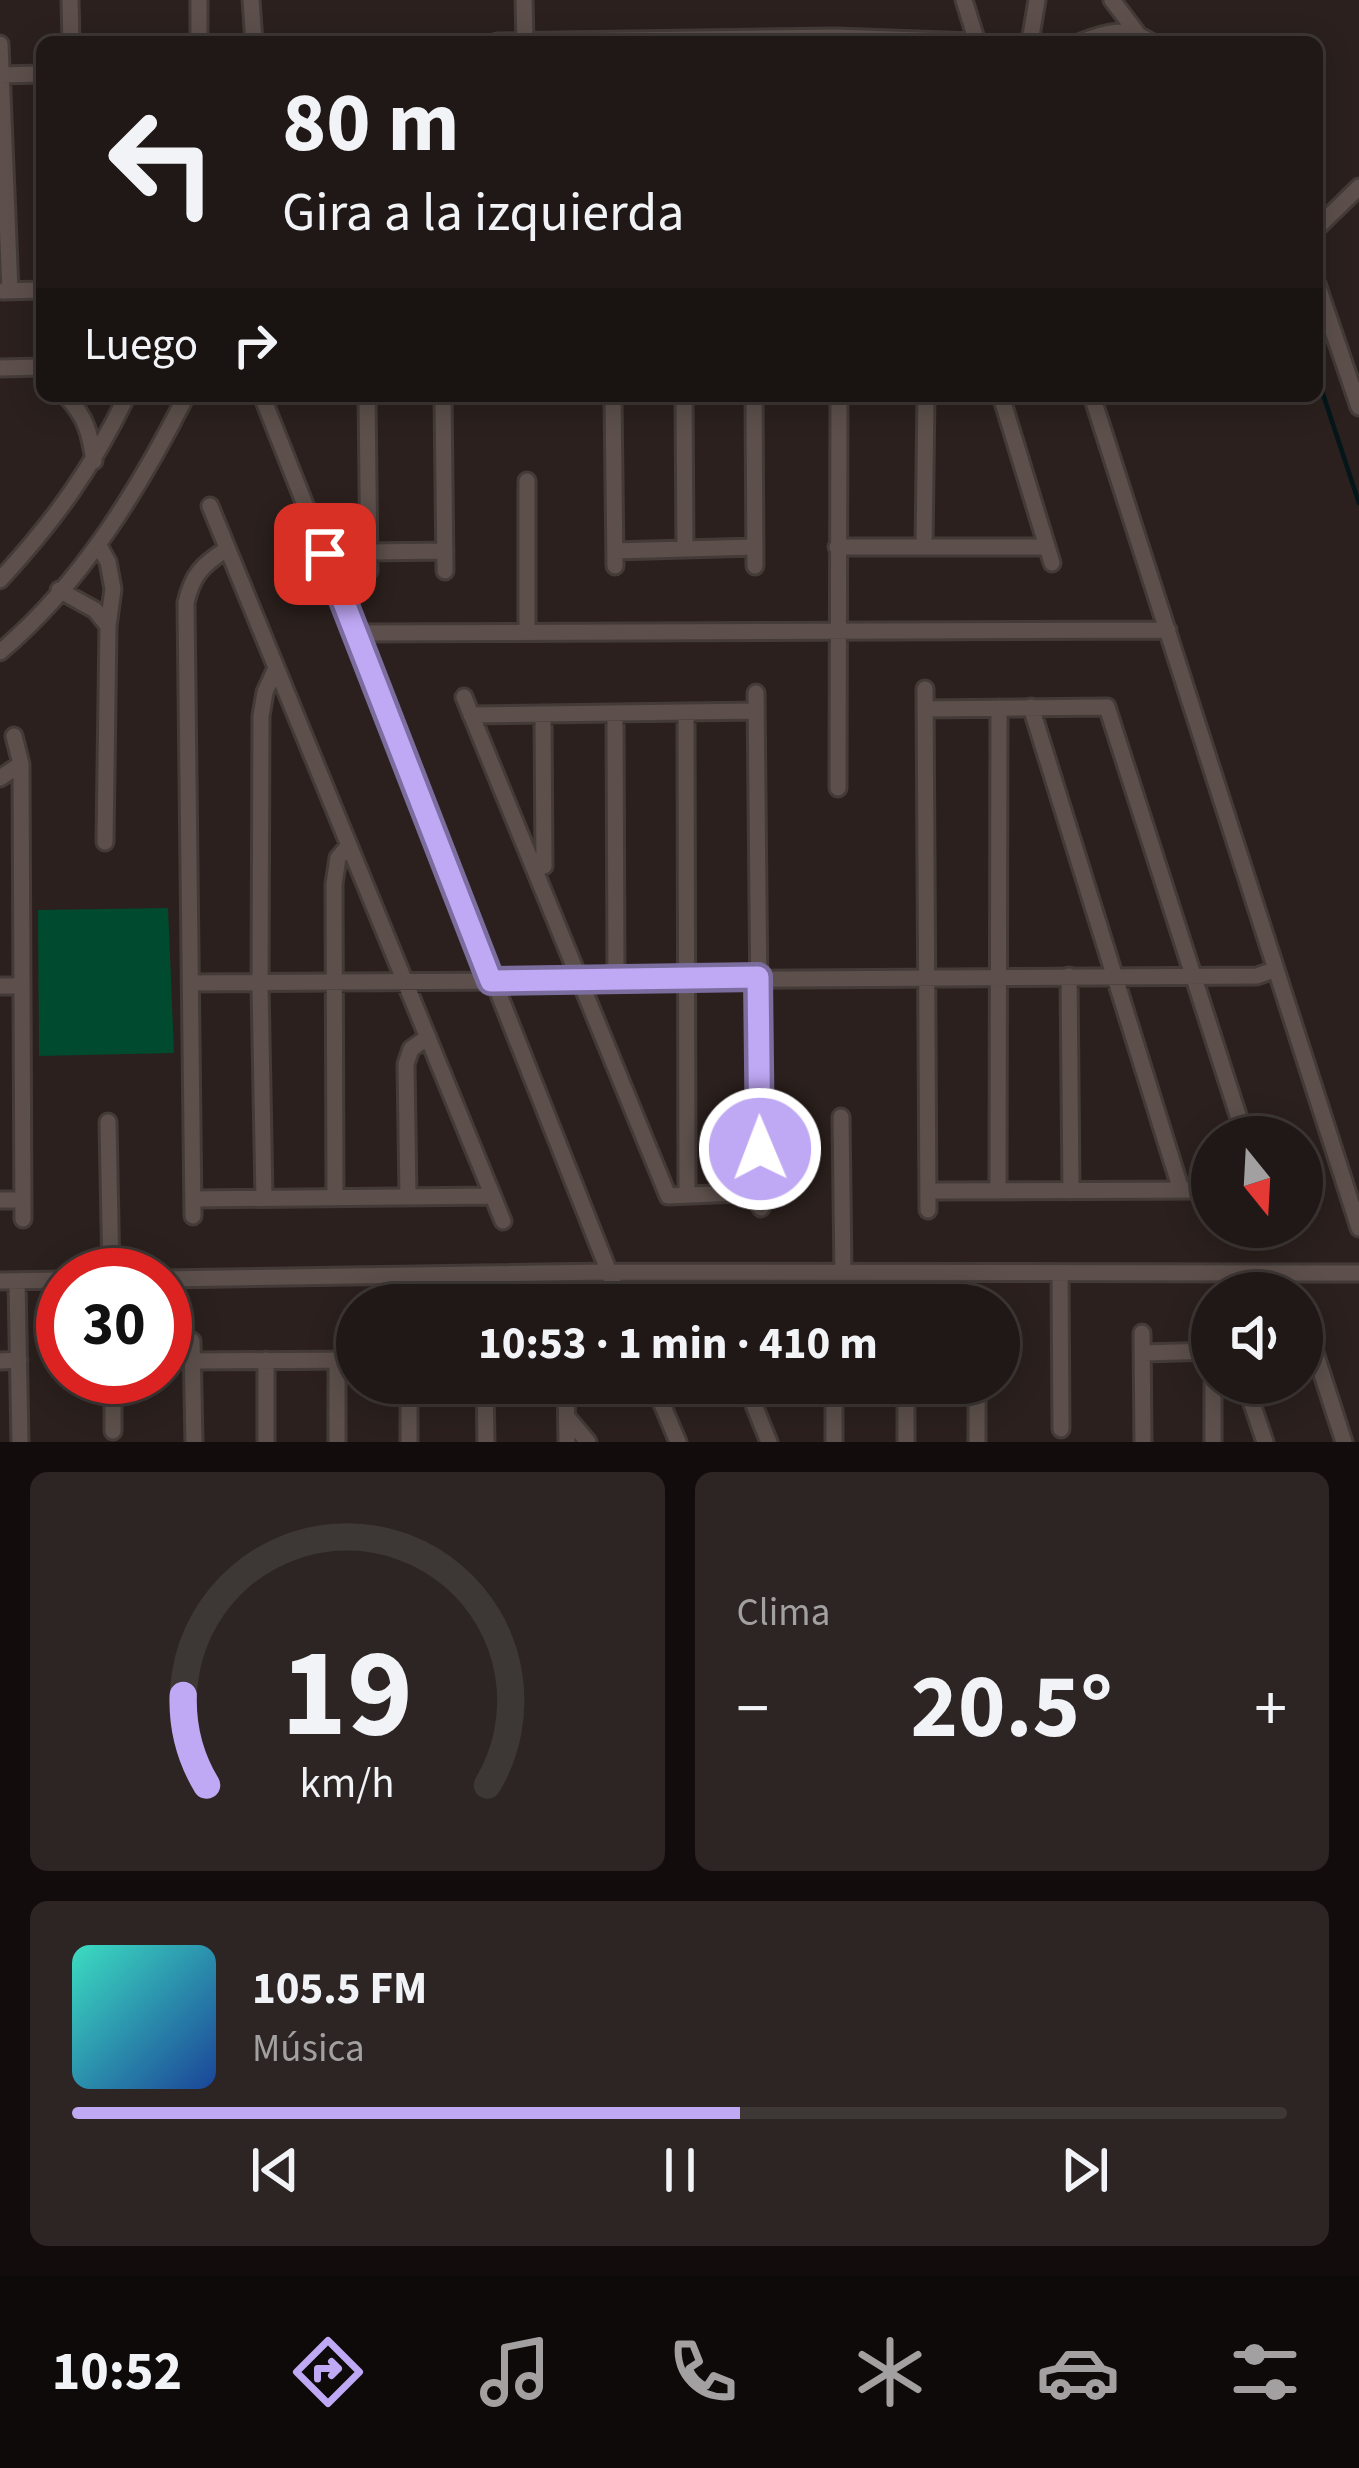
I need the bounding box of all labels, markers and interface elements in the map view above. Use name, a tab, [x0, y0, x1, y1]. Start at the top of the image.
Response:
text: 80 m	[282, 64, 460, 184]
icon: left	[84, 84, 240, 240]
text: Gira a la izquierda	[282, 175, 684, 252]
icon: right	[222, 312, 288, 378]
text: Luego	[84, 313, 198, 377]
pin	[274, 503, 376, 605]
icon: arrive	[292, 521, 358, 587]
position arrow	[697, 1086, 823, 1212]
north arrow	[1191, 1116, 1323, 1248]
map controls	[1191, 1116, 1323, 1404]
speed limit sign: 30	[36, 1248, 192, 1404]
button: sound	[1191, 1272, 1323, 1404]
text: 10:53 · 1 min · 410 m	[478, 1312, 878, 1376]
text: Clima	[737, 1585, 830, 1641]
text: 19	[281, 1606, 413, 1784]
text: 20.5°	[911, 1644, 1113, 1772]
text: −	[737, 1662, 769, 1756]
text: +	[1254, 1662, 1287, 1756]
text: km/h	[300, 1752, 395, 1813]
text: 105.5 FM	[252, 1957, 427, 2021]
text: Música	[252, 2021, 365, 2077]
icon: previous	[242, 2137, 308, 2203]
icon: pause	[647, 2137, 713, 2203]
icon: next	[1052, 2137, 1118, 2203]
icon: directions	[286, 2330, 370, 2414]
icon: music	[473, 2330, 557, 2414]
icon: phone	[661, 2330, 745, 2414]
icon: climate	[848, 2330, 932, 2414]
icon: car	[1036, 2330, 1120, 2414]
icon: filters	[1223, 2330, 1307, 2414]
text: 10:52	[52, 2334, 182, 2411]

